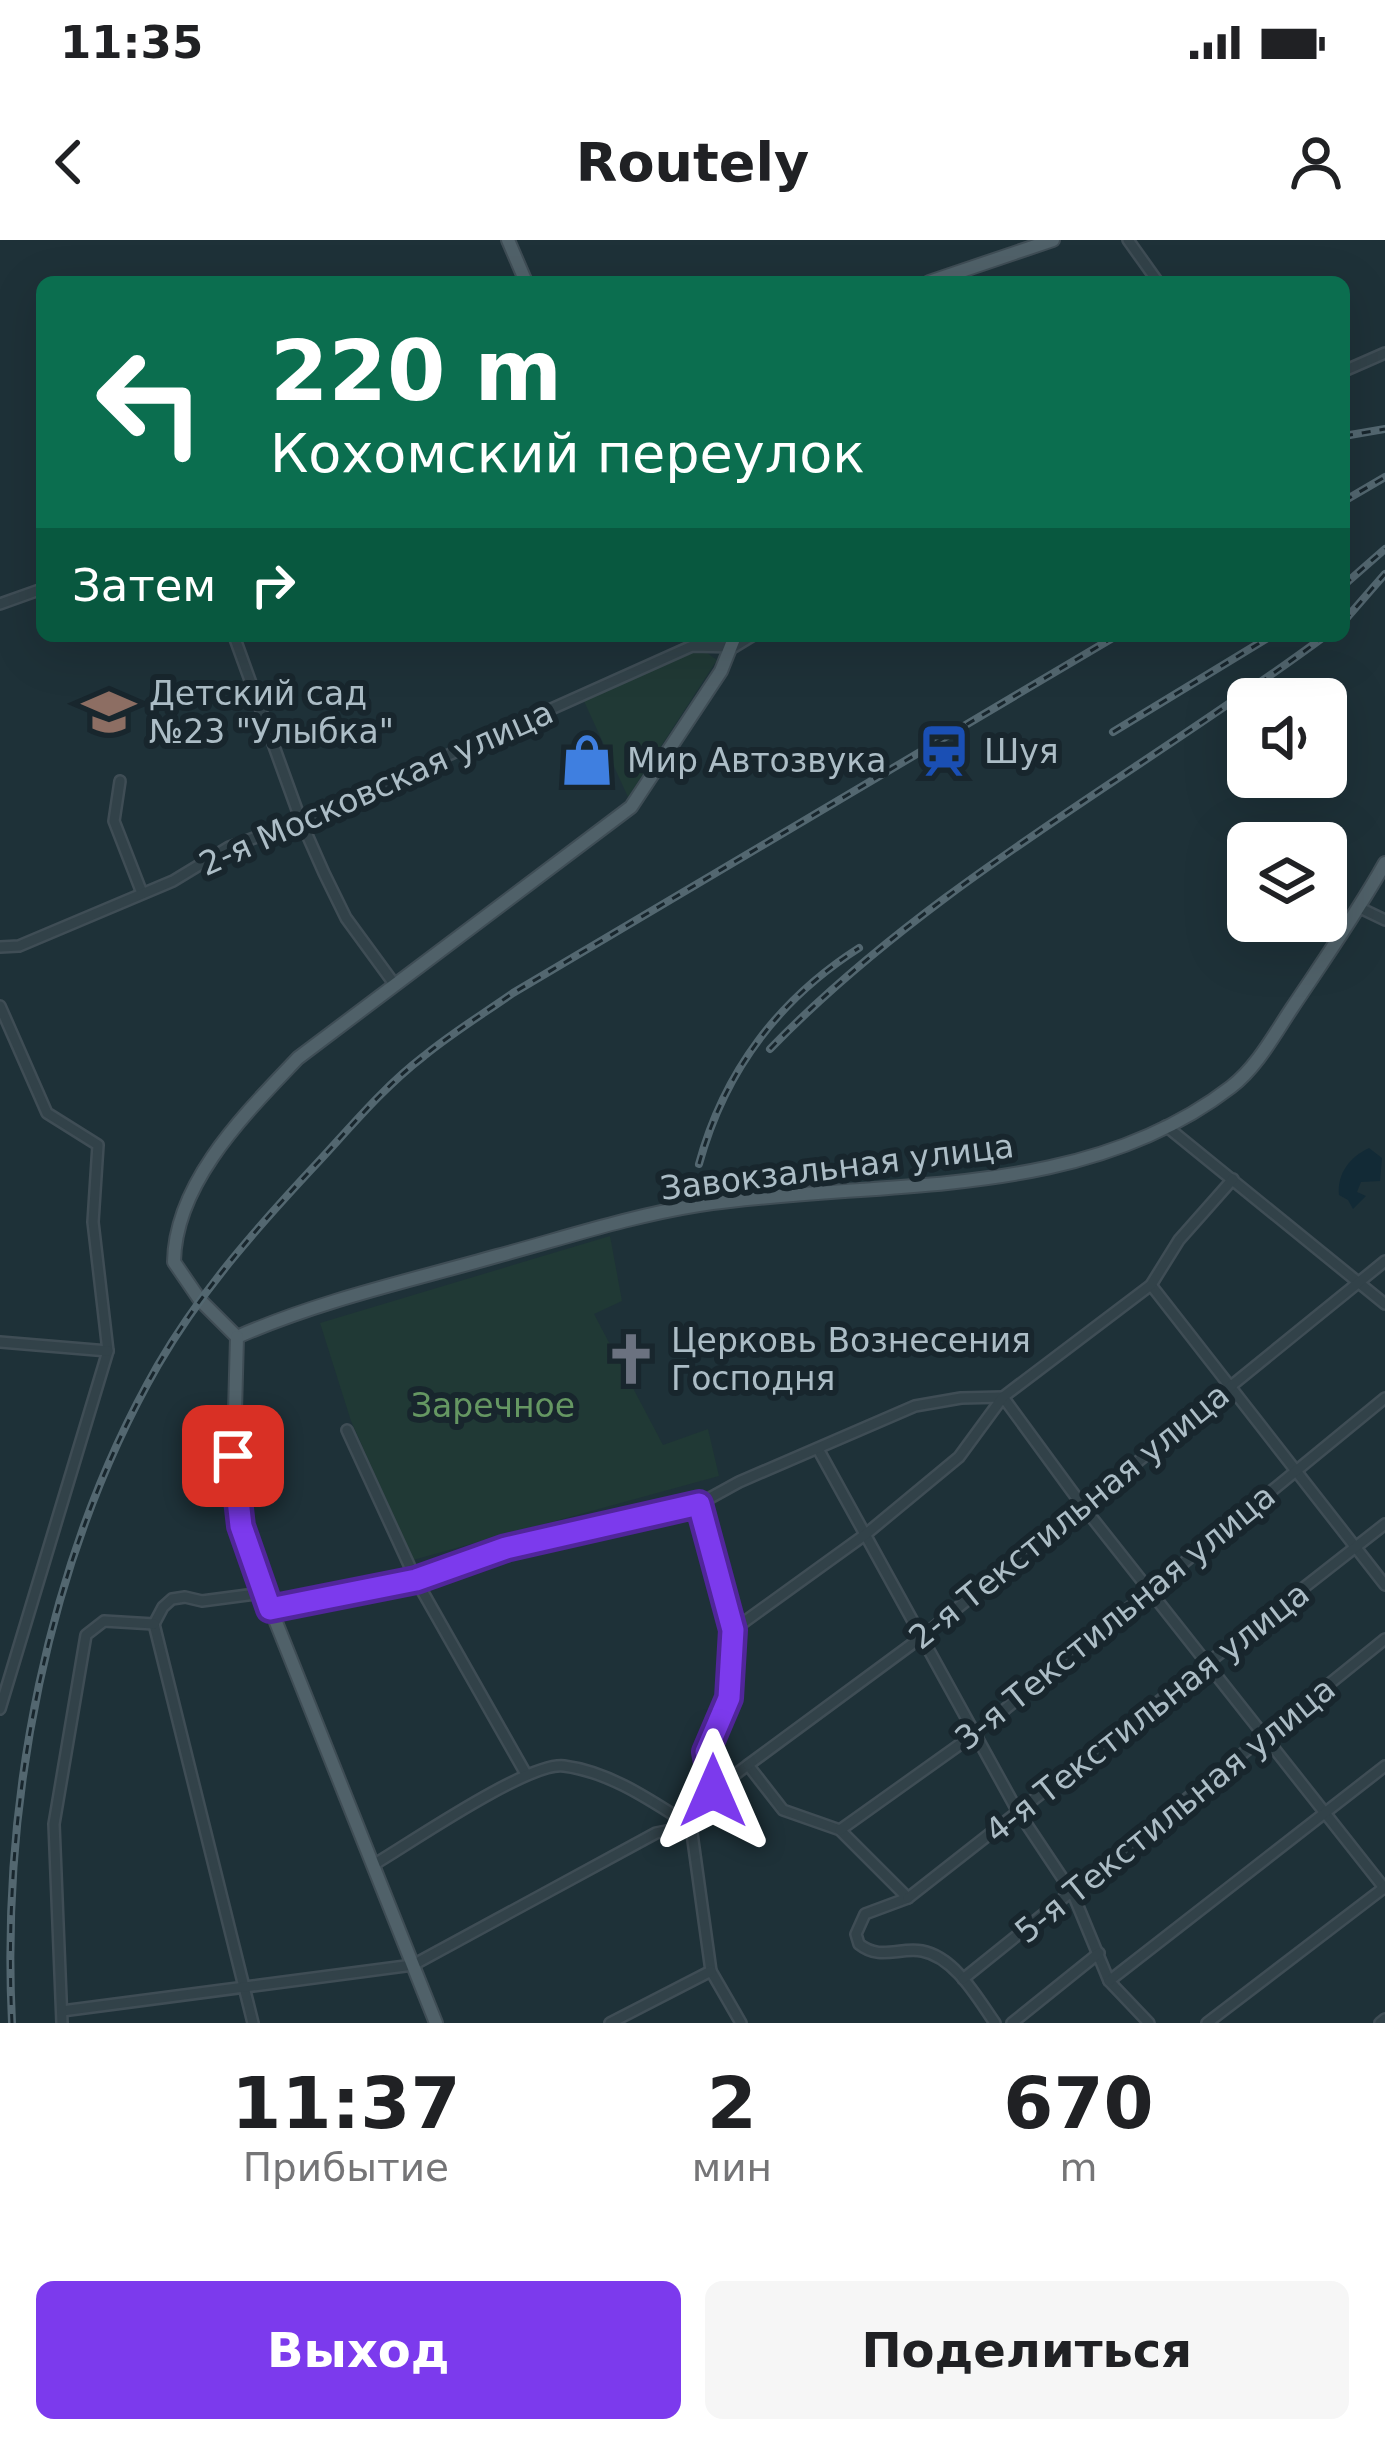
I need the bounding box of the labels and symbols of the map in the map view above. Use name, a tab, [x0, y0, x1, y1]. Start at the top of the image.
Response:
place label: Детский сад №23 "Улыбка"	[149, 674, 394, 751]
school or university icon: Детский сад №23 "Улыбка"	[80, 683, 138, 741]
street label: 2-я Московская улица	[193, 692, 559, 884]
station icon: Шуя	[915, 722, 973, 780]
shop icon: Мир Автозвука	[558, 731, 616, 789]
place label: Шуя	[984, 732, 1059, 771]
place label: Мир Автозвука	[627, 741, 886, 780]
street label: Завокзальная улица	[658, 1126, 1016, 1208]
place label: Церковь Вознесения Господня	[671, 1321, 1031, 1398]
church icon: Церковь Вознесения Господня	[602, 1330, 660, 1388]
street label: 2-я Текстильная улица	[901, 1375, 1237, 1657]
park label: Заречное	[411, 1386, 575, 1425]
pin	[182, 1405, 284, 1507]
street label: 3-я Текстильная улица	[947, 1476, 1283, 1758]
street label: 4-я Текстильная улица	[977, 1574, 1317, 1850]
street label: 5-я Текстильная улица	[1007, 1669, 1343, 1951]
position arrow	[650, 1728, 776, 1854]

